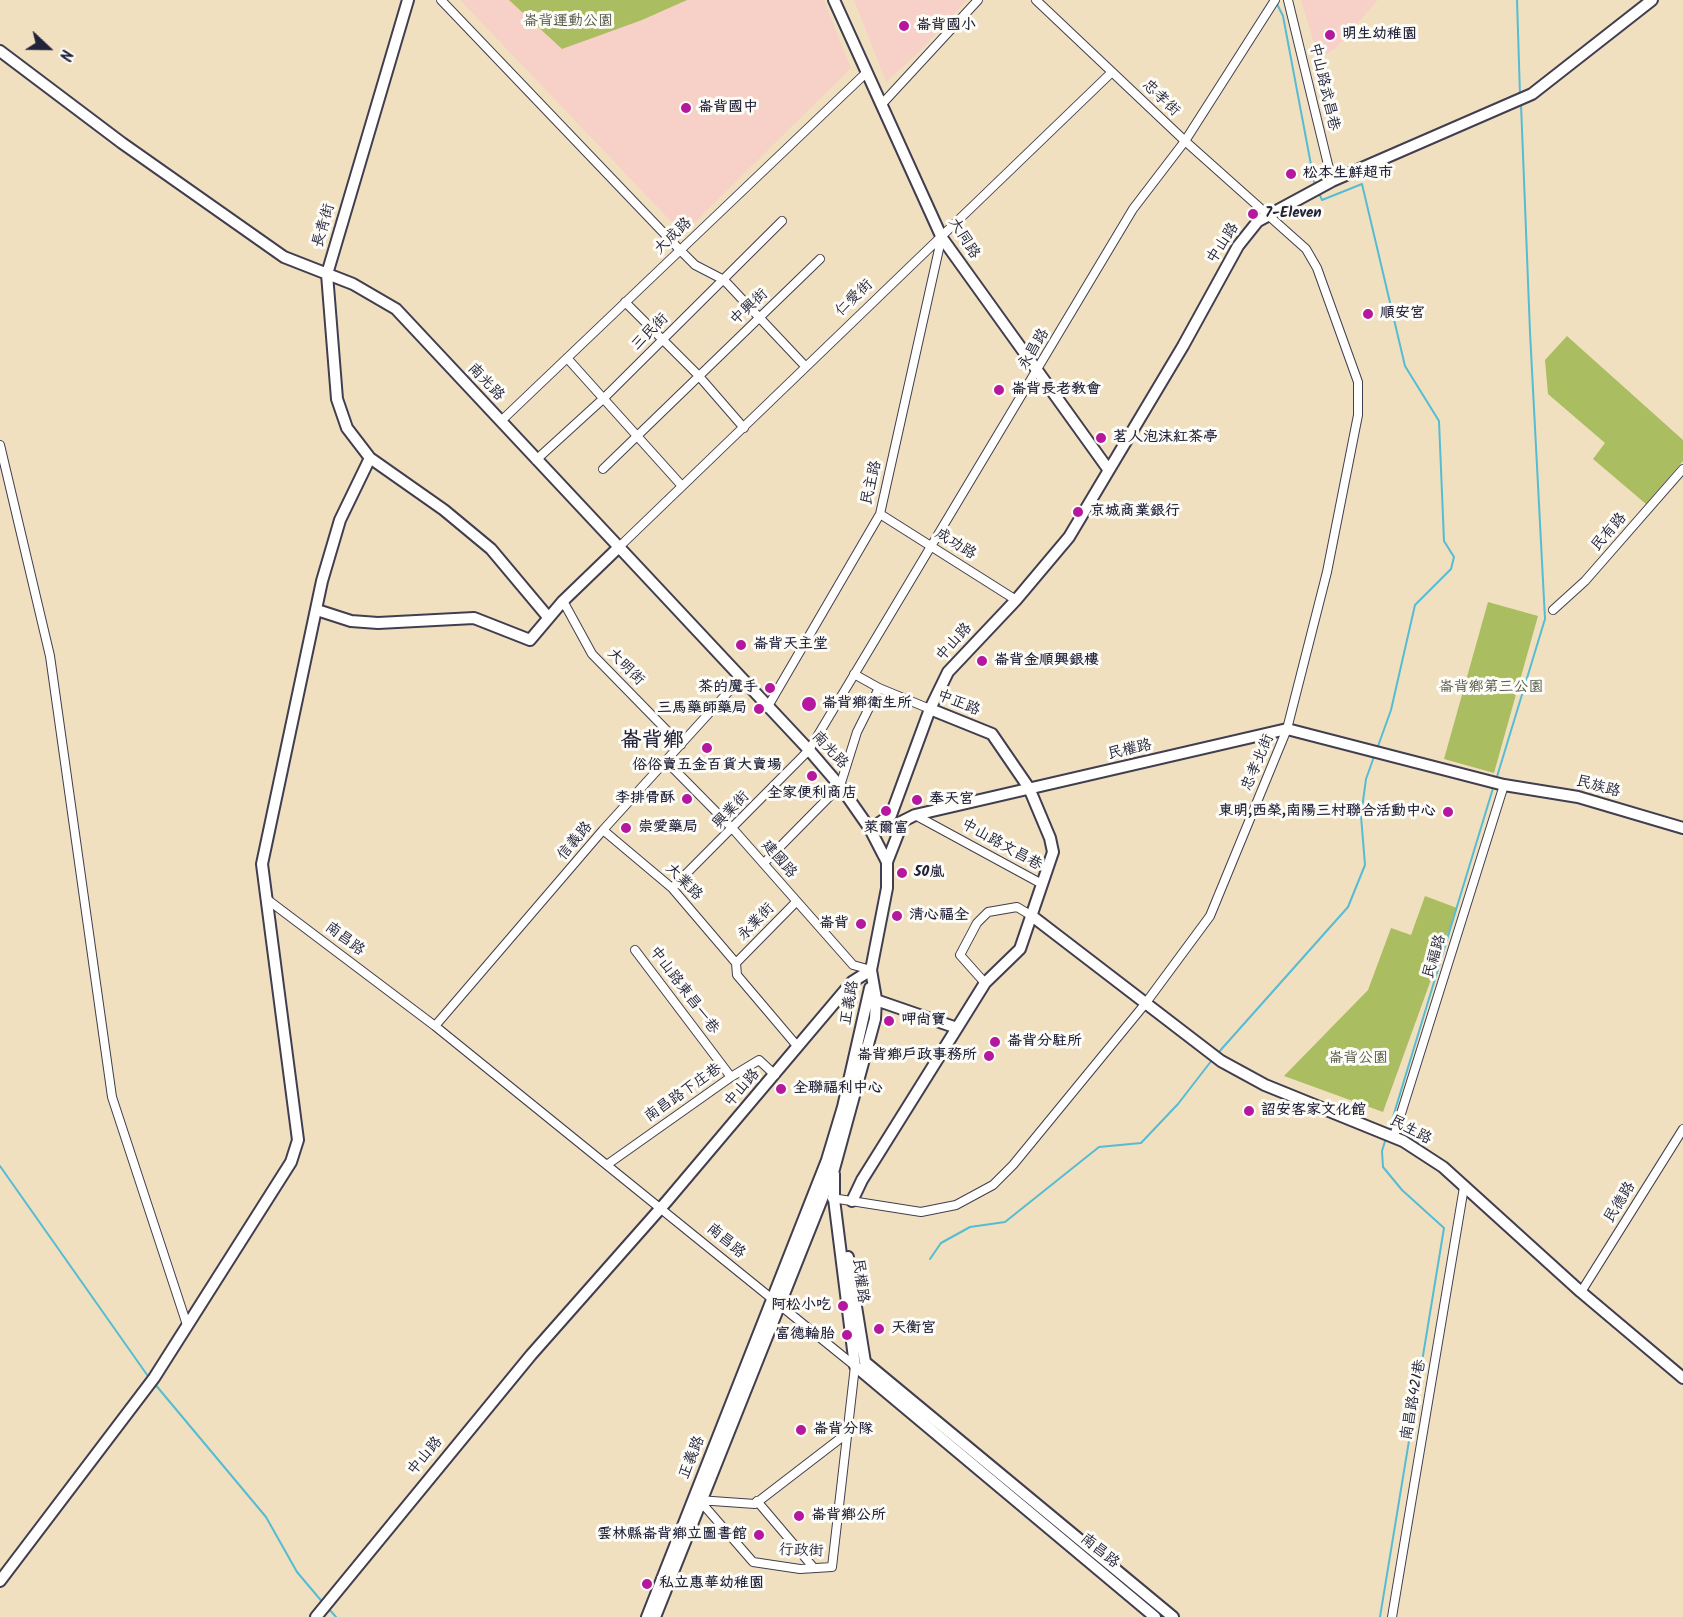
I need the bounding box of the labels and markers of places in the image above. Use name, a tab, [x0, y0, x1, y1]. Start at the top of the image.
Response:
place label: 崙背國小	[916, 17, 976, 35]
marker: 崙背國小	[897, 19, 911, 33]
place label: 明生幼稚園	[1342, 26, 1417, 44]
marker: 明生幼稚園	[1323, 28, 1337, 42]
place label: 崙背國中	[698, 99, 758, 117]
marker: 崙背國中	[679, 101, 693, 115]
place label: 松本生鮮超市	[1303, 165, 1393, 183]
marker: 松本生鮮超市	[1284, 167, 1298, 181]
place label: 7-Eleven	[1265, 205, 1322, 223]
marker: 7-Eleven	[1246, 207, 1260, 221]
place label: 順安宮	[1380, 305, 1425, 323]
marker: 順安宮	[1361, 307, 1375, 321]
place label: 崙背長老教會	[1011, 381, 1101, 399]
marker: 崙背長老教會	[992, 383, 1006, 397]
place label: 茗人泡沫紅茶亭	[1113, 429, 1218, 447]
marker: 茗人泡沫紅茶亭	[1094, 431, 1108, 445]
place label: 京城商業銀行	[1090, 503, 1180, 521]
marker: 京城商業銀行	[1071, 505, 1085, 519]
place label: 崙背天主堂	[753, 636, 828, 654]
marker: 崙背天主堂	[734, 638, 748, 652]
place label: 崙背金順興銀樓	[994, 652, 1099, 670]
marker: 崙背金順興銀樓	[975, 654, 989, 668]
place label: 茶的魔手	[698, 679, 758, 697]
marker: 茶的魔手	[763, 681, 777, 695]
marker: 崙背鄉衛生所	[800, 695, 818, 713]
place label: 崙背鄉衛生所	[822, 695, 912, 713]
place label: 三馬藥師藥局	[657, 700, 747, 718]
marker: 三馬藥師藥局	[752, 702, 766, 716]
marker: 俗俗賣五金百貨大賣場	[700, 741, 714, 755]
place label: 俗俗賣五金百貨大賣場	[632, 757, 782, 775]
marker: 全家便利商店	[805, 769, 819, 783]
place label: 全家便利商店	[767, 785, 857, 803]
place label: 李排骨酥	[615, 790, 675, 808]
place label: 奉天宮	[929, 791, 974, 809]
marker: 李排骨酥	[680, 792, 694, 806]
marker: 奉天宮	[910, 793, 924, 807]
place label: 東明,西榮,南陽三村聯合活動中心	[1218, 803, 1436, 821]
marker: 萊爾富	[879, 804, 893, 818]
marker: 東明,西榮,南陽三村聯合活動中心	[1441, 805, 1455, 819]
place label: 崇愛藥局	[638, 819, 698, 837]
place label: 萊爾富	[864, 820, 908, 838]
marker: 崇愛藥局	[619, 821, 633, 835]
place label: 50嵐	[914, 864, 944, 882]
marker: 50嵐	[895, 866, 909, 880]
place label: 清心福全	[909, 907, 969, 925]
marker: 清心福全	[890, 909, 904, 923]
place label: 崙背	[819, 915, 849, 933]
marker: 崙背	[854, 917, 868, 931]
place label: 呷尚寶	[901, 1012, 946, 1030]
marker: 呷尚寶	[882, 1014, 896, 1028]
place label: 崙背分駐所	[1007, 1033, 1082, 1051]
marker: 崙背分駐所	[988, 1035, 1002, 1049]
place label: 崙背鄉戶政事務所	[857, 1047, 977, 1065]
marker: 崙背鄉戶政事務所	[982, 1049, 996, 1063]
place label: 全聯福利中心	[793, 1080, 883, 1098]
marker: 全聯福利中心	[774, 1082, 788, 1096]
place label: 詔安客家文化館	[1261, 1102, 1366, 1120]
marker: 詔安客家文化館	[1242, 1104, 1256, 1118]
place label: 阿松小吃	[771, 1297, 831, 1315]
marker: 阿松小吃	[836, 1299, 850, 1313]
place label: 天衡宮	[891, 1320, 936, 1338]
marker: 天衡宮	[872, 1322, 886, 1336]
place label: 富德輪胎	[775, 1326, 835, 1344]
marker: 富德輪胎	[840, 1328, 854, 1342]
place label: 崙背分隊	[813, 1421, 873, 1439]
marker: 崙背分隊	[794, 1423, 808, 1437]
place label: 崙背鄉公所	[811, 1507, 886, 1525]
marker: 崙背鄉公所	[792, 1509, 806, 1523]
place label: 雲林縣崙背鄉立圖書館	[597, 1526, 747, 1544]
marker: 雲林縣崙背鄉立圖書館	[752, 1528, 766, 1542]
place label: 私立惠華幼稚園	[659, 1575, 764, 1593]
marker: 私立惠華幼稚園	[640, 1577, 654, 1591]

